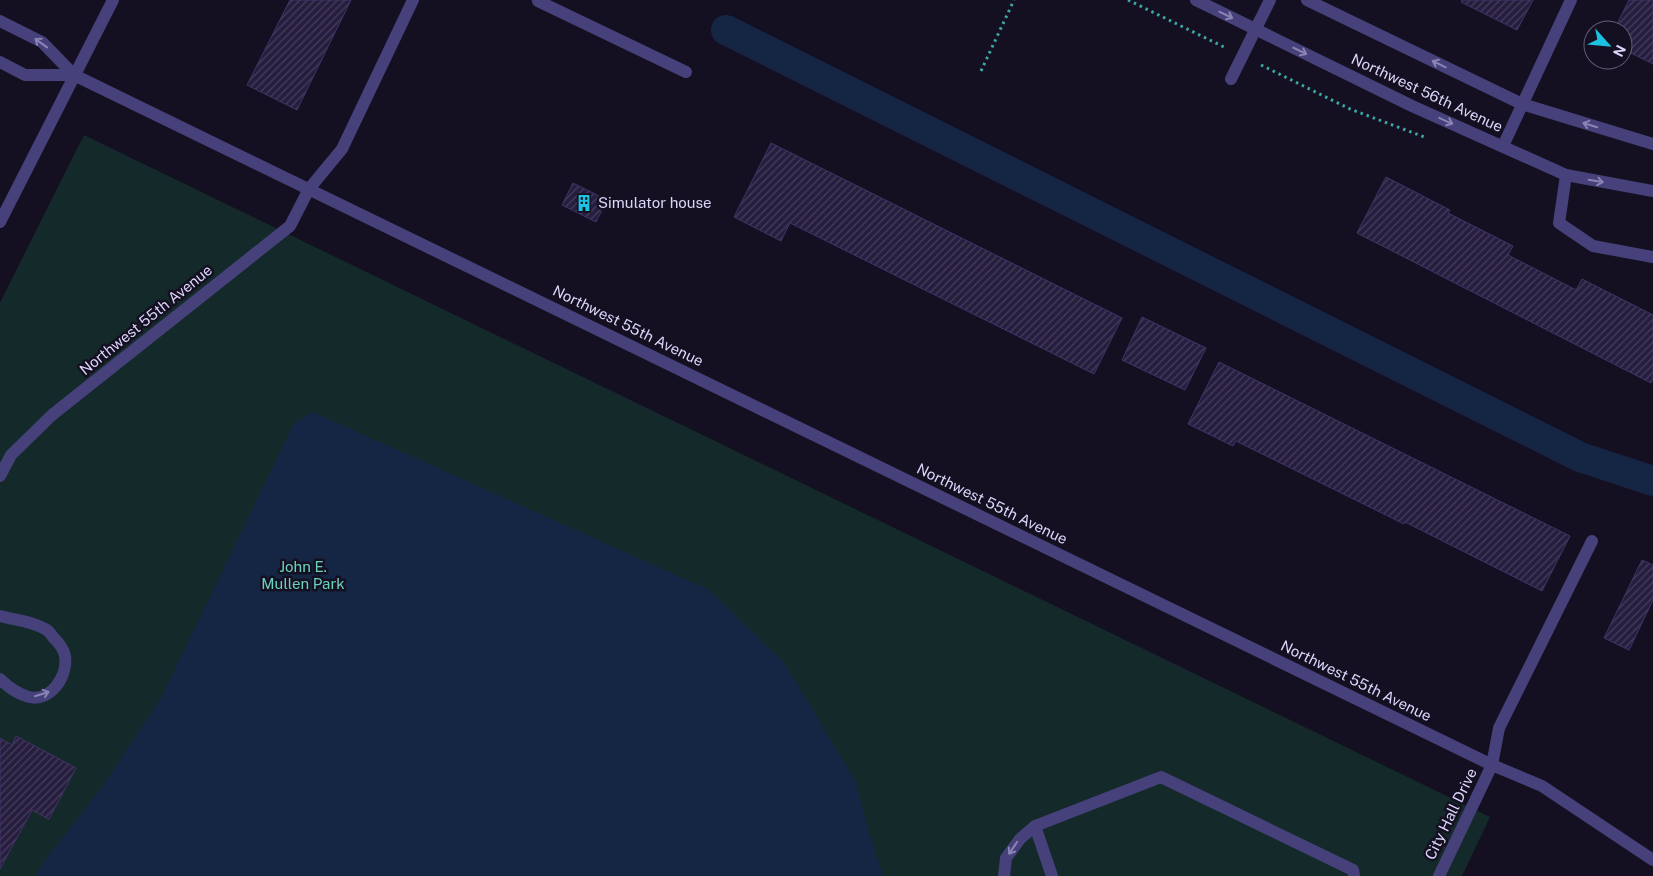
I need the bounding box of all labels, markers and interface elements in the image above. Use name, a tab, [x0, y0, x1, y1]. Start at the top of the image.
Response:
one-way arrow	[1218, 10, 1233, 20]
north arrow	[1583, 20, 1633, 70]
one-way arrow	[34, 38, 48, 48]
text: N	[1610, 42, 1629, 59]
one-way arrow	[1292, 46, 1307, 56]
street label: Northwest 56th Avenue	[1349, 50, 1506, 135]
one-way arrow	[1432, 59, 1447, 69]
one-way arrow	[1438, 116, 1453, 126]
one-way arrow	[1582, 119, 1598, 129]
one-way arrow	[1588, 176, 1604, 186]
building icon: Simulator house	[574, 193, 594, 213]
place label: Simulator house	[598, 194, 712, 211]
street label: Northwest 55th Avenue	[76, 261, 215, 378]
street label: Northwest 55th Avenue	[550, 282, 706, 369]
street label: Northwest 55th Avenue	[914, 460, 1070, 547]
park label: John E. Mullen Park	[261, 558, 345, 592]
street label: Northwest 55th Avenue	[1278, 637, 1434, 724]
one-way arrow	[34, 689, 50, 699]
street label: City Hall Drive	[1421, 765, 1480, 862]
one-way arrow	[1008, 840, 1018, 854]

